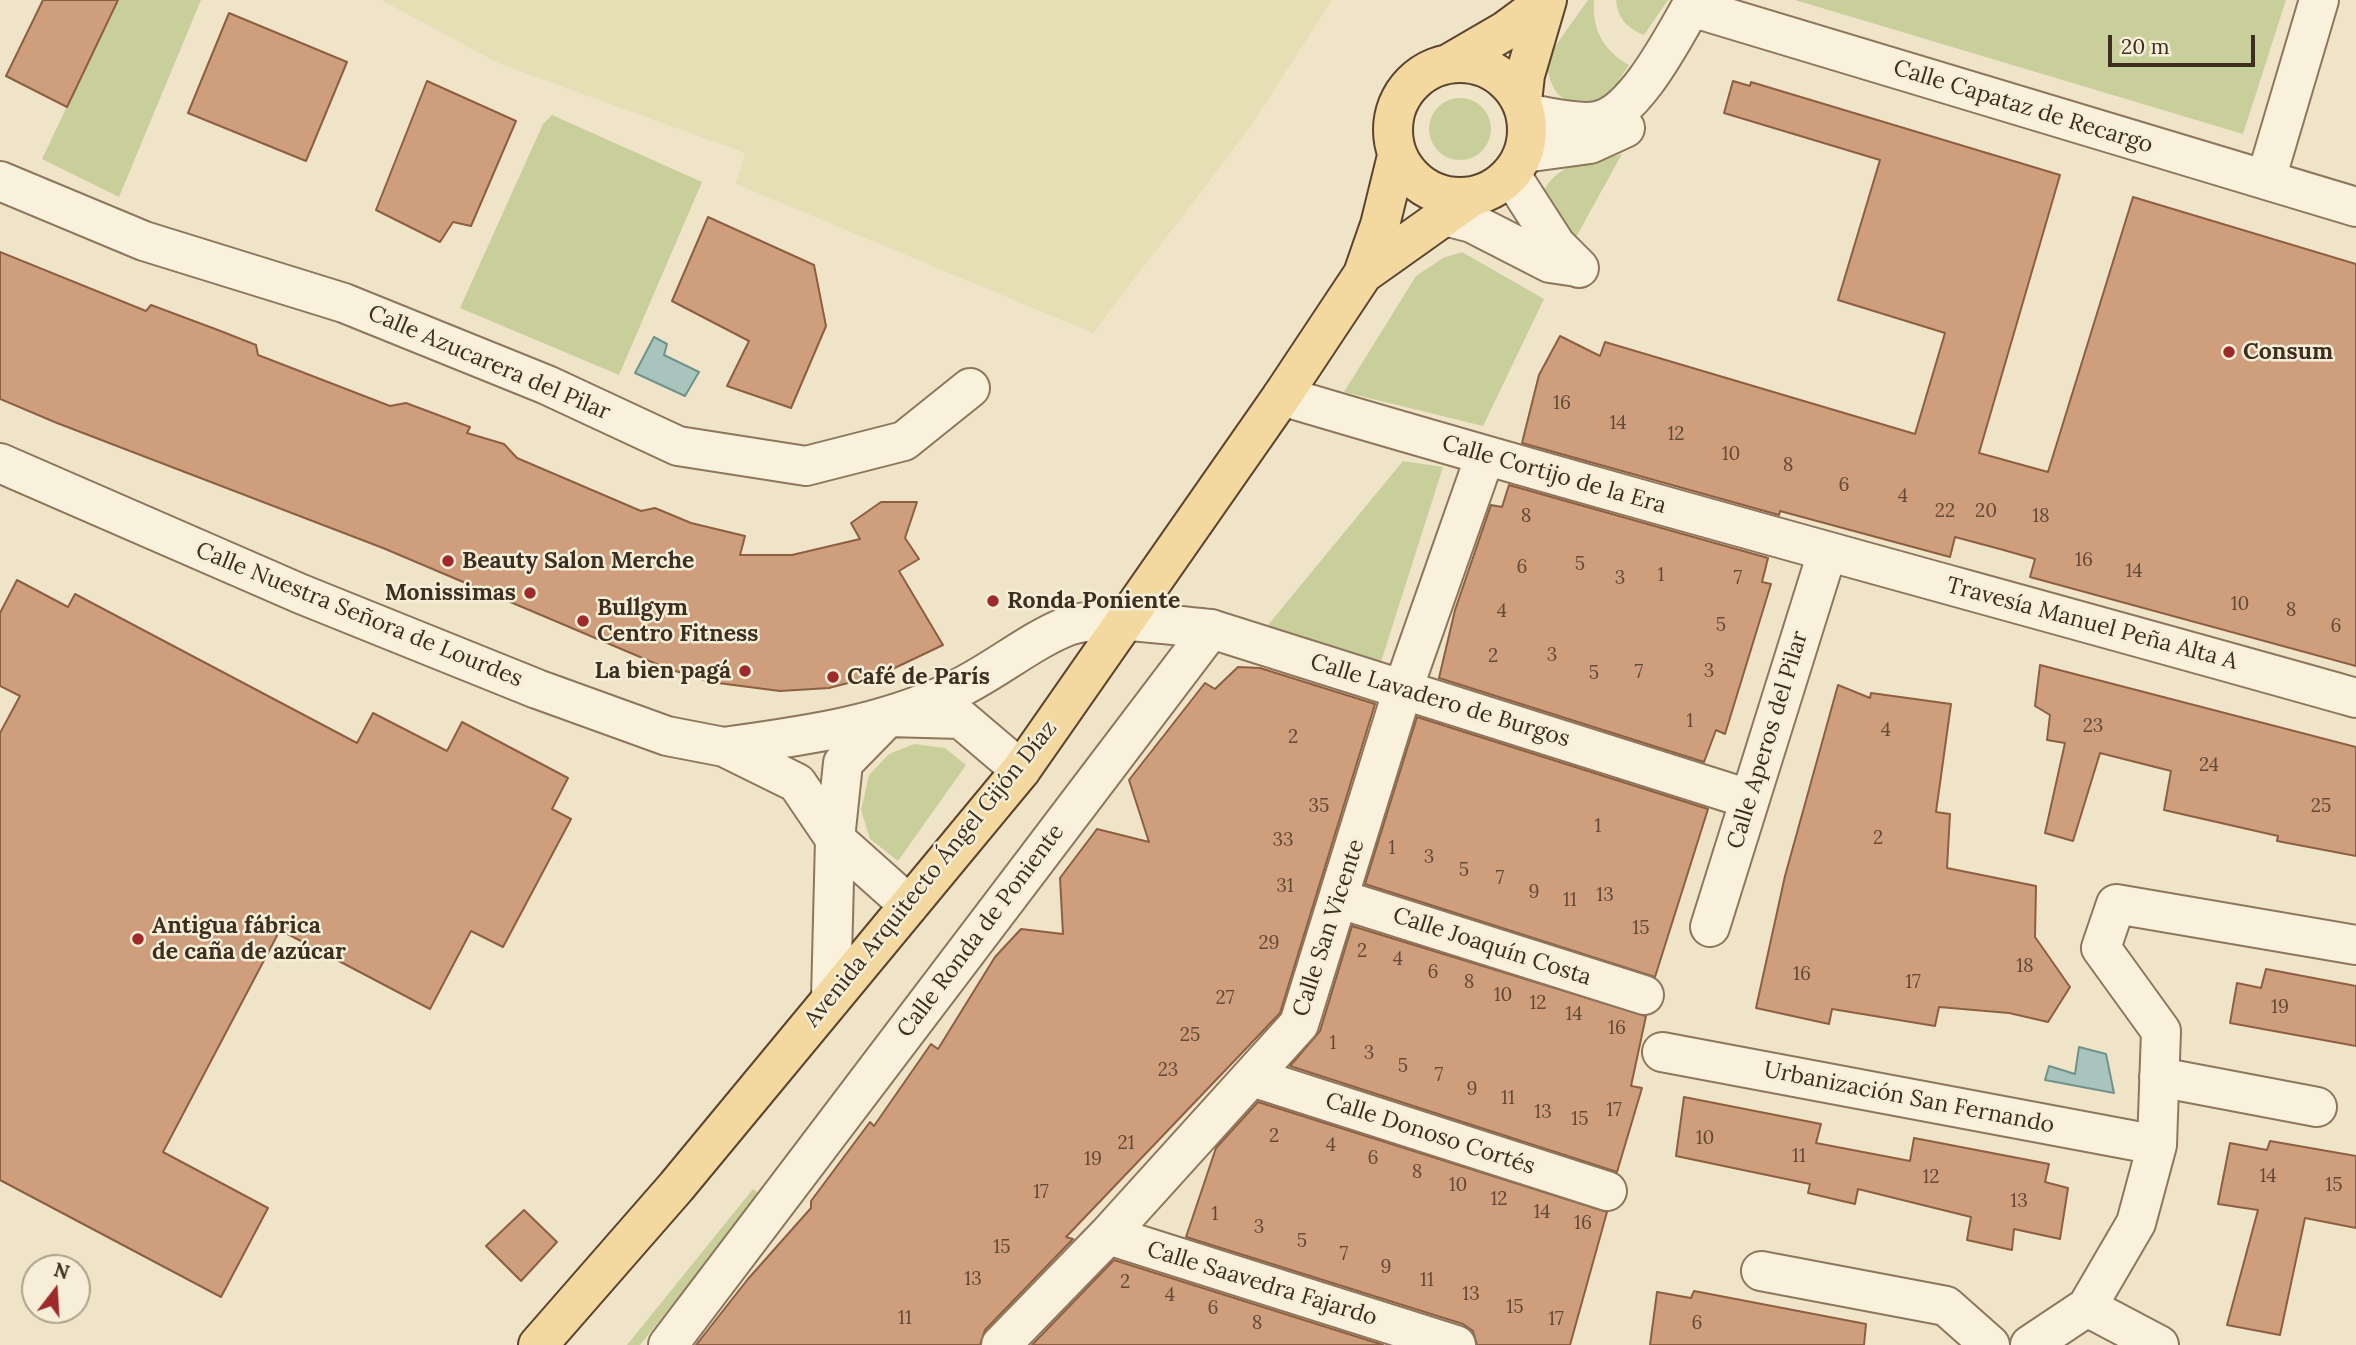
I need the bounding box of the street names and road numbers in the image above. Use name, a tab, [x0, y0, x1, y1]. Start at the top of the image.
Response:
street label: Calle Capataz de Recargo	[1890, 54, 2156, 160]
street label: Calle Azucarera del Pilar	[364, 299, 614, 427]
street label: Calle Cortijo de la Era	[1439, 430, 1669, 520]
street label: Calle Nuestra Señora de Lourdes	[192, 537, 526, 693]
street label: Travesía Manuel Peña Alta A	[1943, 572, 2241, 676]
street label: Calle Aperos del Pilar	[1722, 628, 1814, 852]
street label: Calle Lavadero de Burgos	[1307, 648, 1573, 754]
street label: Avenida Arquitecto Ángel Gijón Díaz	[799, 715, 1063, 1033]
street label: Calle Ronda de Poniente	[892, 819, 1070, 1043]
street label: Calle San Vicente	[1287, 836, 1371, 1020]
street label: Calle Joaquín Costa	[1389, 902, 1595, 992]
street label: Urbanización San Fernando	[1761, 1056, 2057, 1140]
street label: Calle Donoso Cortés	[1322, 1087, 1538, 1181]
street label: Calle Saavedra Fajardo	[1144, 1236, 1380, 1332]

